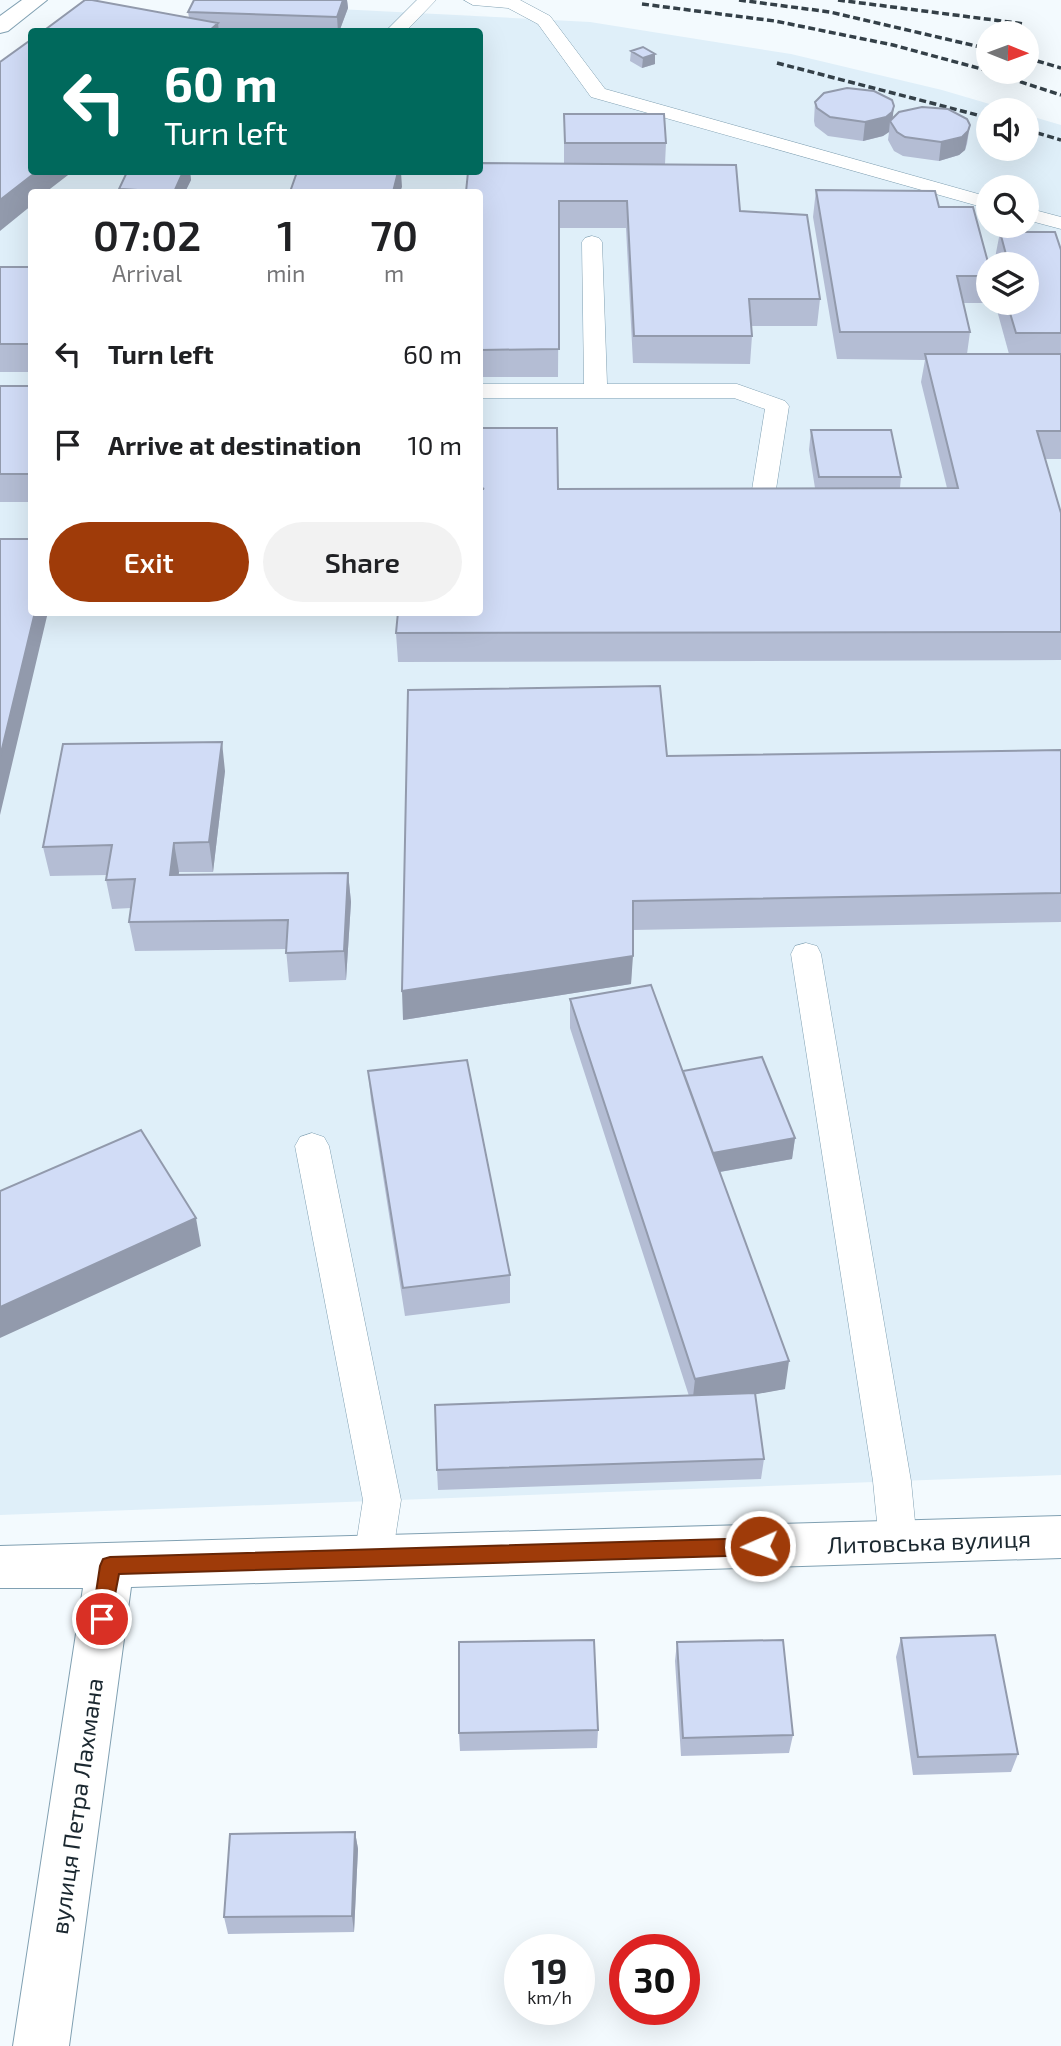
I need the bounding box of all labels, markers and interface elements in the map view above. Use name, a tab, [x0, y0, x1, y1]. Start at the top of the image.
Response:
north arrow	[976, 21, 1040, 84]
map controls	[976, 21, 1039, 315]
text: 60 m	[164, 53, 278, 112]
icon: left	[49, 56, 140, 147]
button: sound	[976, 98, 1039, 161]
text: Turn left	[164, 113, 288, 151]
button: search	[976, 175, 1039, 238]
text: 07:02	[93, 209, 201, 259]
text: 1	[277, 209, 295, 259]
text: 70	[370, 209, 418, 259]
button: layers	[976, 252, 1039, 315]
text: Arrival	[112, 259, 182, 287]
text: min	[266, 259, 305, 287]
text: m	[384, 259, 404, 287]
icon: left	[49, 335, 87, 373]
text: Turn left	[108, 338, 214, 369]
text: 60 m	[403, 338, 462, 369]
icon: arrive	[49, 426, 87, 464]
text: Arrive at destination	[108, 429, 361, 460]
text: 10 m	[407, 429, 462, 460]
button: Exit	[49, 522, 249, 602]
button: Share	[263, 522, 462, 602]
position arrow	[723, 1509, 797, 1583]
street label: Литовська вулиця	[827, 1523, 1031, 1560]
pin	[72, 1589, 132, 1649]
icon: arrive	[83, 1600, 121, 1638]
street label: вулиця Петра Лахмана	[44, 1676, 109, 1936]
speed limit sign: 30	[609, 1934, 700, 2025]
text: 19	[532, 1949, 567, 1991]
text: km/h	[527, 1986, 572, 2008]

